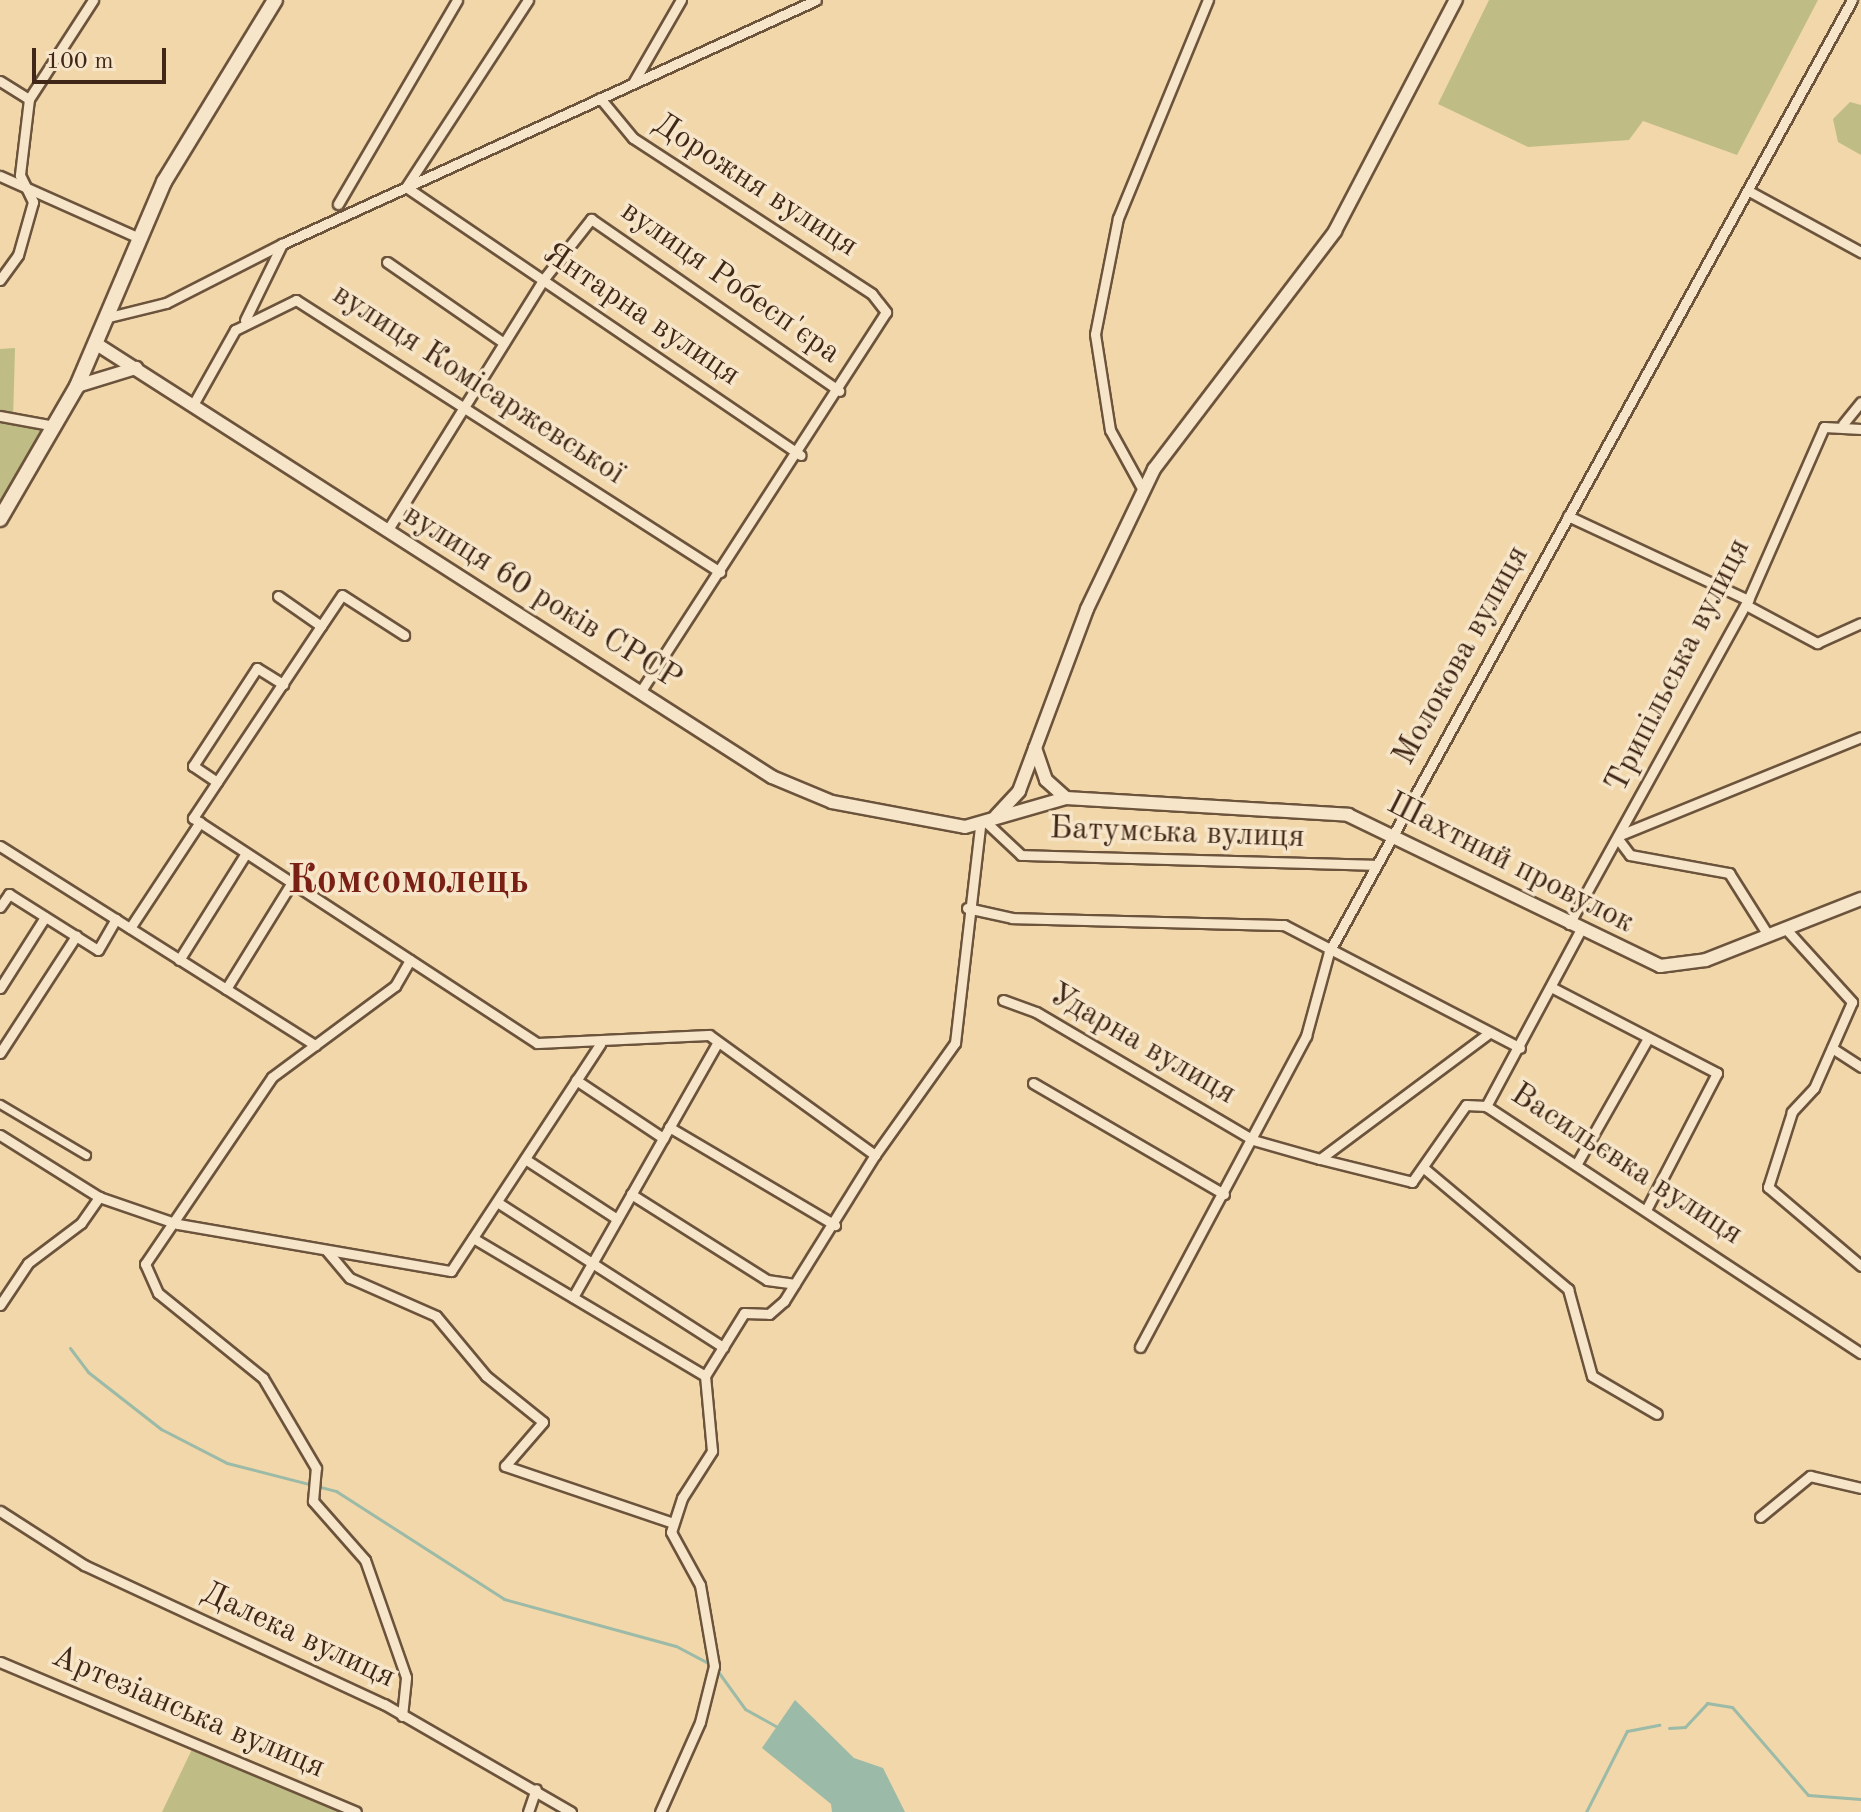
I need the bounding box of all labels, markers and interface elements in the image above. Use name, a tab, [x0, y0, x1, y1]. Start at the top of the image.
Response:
scale bar	[36, 32, 170, 82]
text: 100 m	[46, 50, 114, 74]
street label: Дорожня вулиця	[646, 106, 864, 266]
street label: вулиця Робесп'єра	[613, 193, 847, 373]
street label: Янтарна вулиця	[535, 235, 747, 395]
street label: вулиця Комісаржевської	[325, 276, 631, 494]
street label: вулиця 60 років СРСР	[396, 497, 688, 699]
street label: Трипільська вулиця	[1598, 533, 1760, 799]
street label: Молокова вулиця	[1386, 540, 1538, 772]
street label: Шахтний провулок	[1380, 785, 1640, 943]
street label: Батумська вулиця	[1049, 810, 1305, 858]
district label: Комсомолець	[287, 858, 529, 906]
street label: Ударна вулиця	[1042, 976, 1242, 1114]
street label: Васильєвка вулиця	[1503, 1076, 1749, 1254]
street label: Далека вулиця	[195, 1574, 401, 1698]
street label: Артезіанська вулиця	[46, 1638, 330, 1788]

